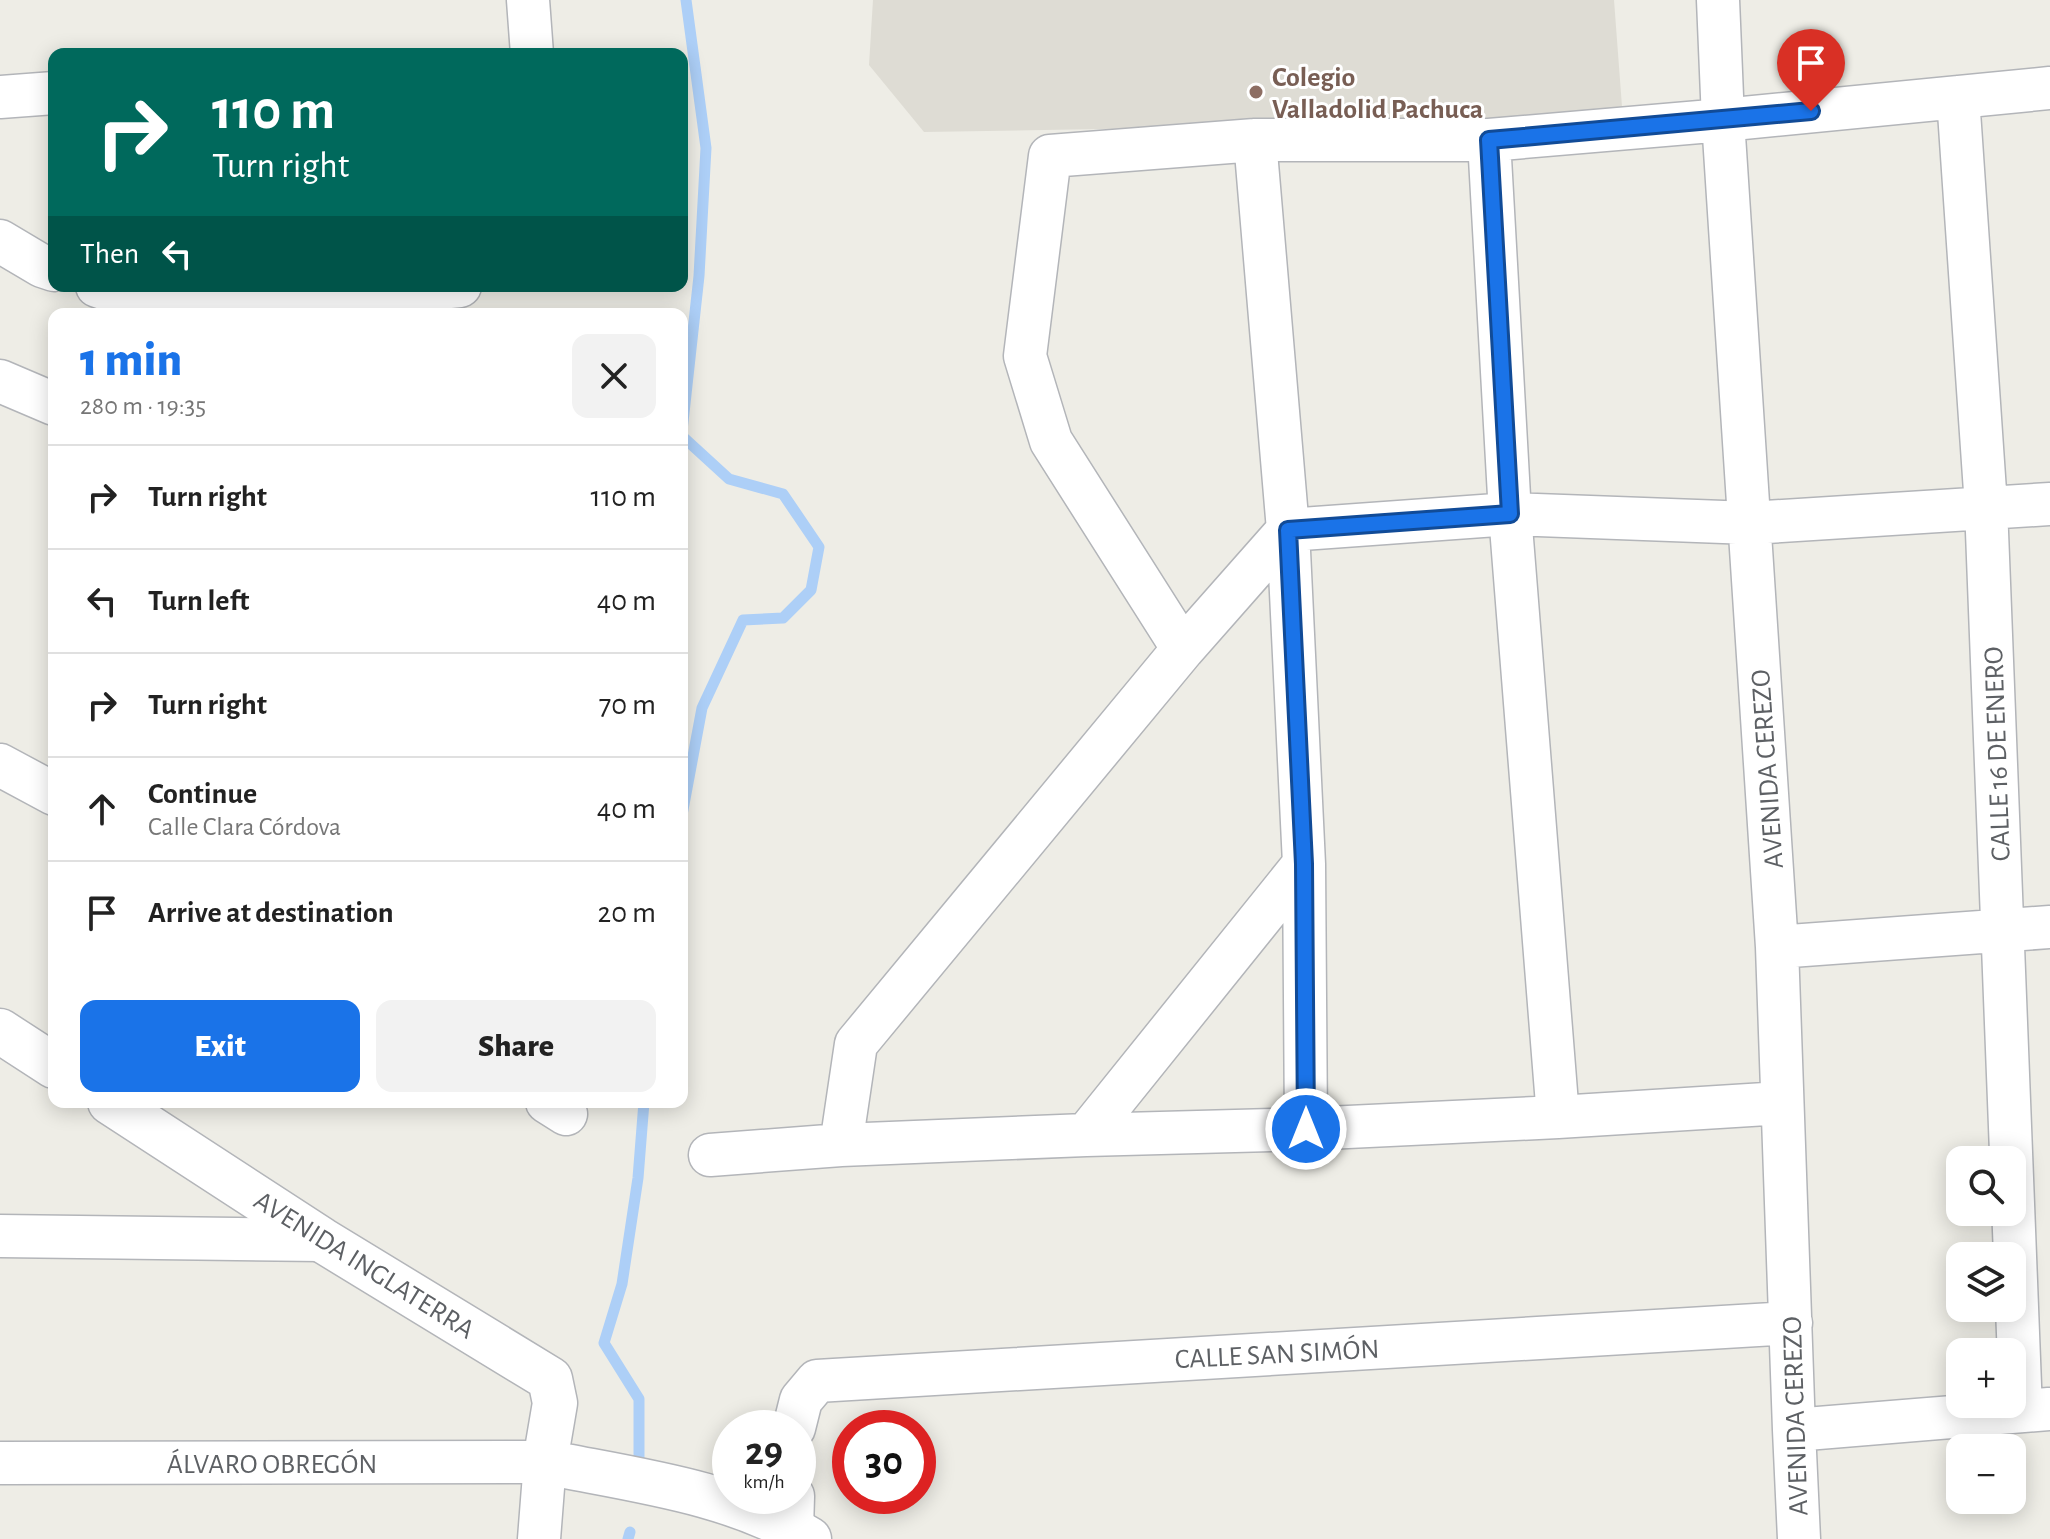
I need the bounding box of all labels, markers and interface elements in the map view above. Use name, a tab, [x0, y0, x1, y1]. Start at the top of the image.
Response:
pin	[1777, 29, 1845, 111]
icon: arrive	[1789, 41, 1833, 85]
place label: Colegio Valladolid Pachuca	[1272, 64, 1483, 124]
icon: right	[80, 80, 184, 184]
text: 110 m	[212, 83, 335, 139]
marker: Colegio Valladolid Pachuca	[1247, 83, 1265, 101]
text: Turn right	[212, 148, 349, 184]
icon: left	[155, 232, 199, 276]
text: Then	[80, 239, 139, 269]
button: close	[572, 334, 656, 418]
text: 1 min	[80, 337, 182, 385]
text: 280 m · 19:35	[80, 393, 206, 419]
icon: right	[80, 475, 124, 519]
text: Turn right	[148, 482, 267, 512]
text: 110 m	[591, 482, 656, 512]
icon: left	[80, 579, 124, 623]
text: Turn left	[148, 586, 249, 616]
text: 40 m	[597, 586, 656, 616]
street label: CALLE 16 DE ENERO	[1980, 646, 2016, 862]
street label: AVENIDA CEREZO	[1747, 668, 1789, 869]
icon: right	[80, 683, 124, 727]
text: Turn right	[148, 690, 267, 720]
text: 70 m	[599, 690, 656, 720]
text: Continue	[148, 779, 257, 809]
icon: ahead	[80, 787, 124, 831]
text: 40 m	[597, 794, 656, 824]
text: Calle Clara Córdova	[148, 814, 341, 840]
icon: arrive	[80, 891, 124, 935]
text: Arrive at destination	[148, 898, 394, 928]
text: 20 m	[598, 898, 656, 928]
button: Exit	[80, 1000, 360, 1092]
button: Share	[376, 1000, 656, 1092]
position arrow	[1264, 1087, 1348, 1171]
map controls	[1946, 1146, 2026, 1514]
button: search	[1946, 1146, 2026, 1226]
street label: AVENIDA INGLATERRA	[249, 1187, 479, 1345]
button: layers	[1946, 1242, 2026, 1322]
street label: AVENIDA CEREZO	[1779, 1316, 1813, 1516]
street label: CALLE SAN SIMÓN	[1174, 1333, 1380, 1374]
button: +	[1946, 1338, 2026, 1418]
speed limit sign: 30	[832, 1410, 936, 1514]
text: 29	[745, 1432, 783, 1472]
button: −	[1946, 1434, 2026, 1514]
street label: ÁLVARO OBREGÓN	[167, 1448, 377, 1479]
text: km/h	[743, 1472, 785, 1492]

